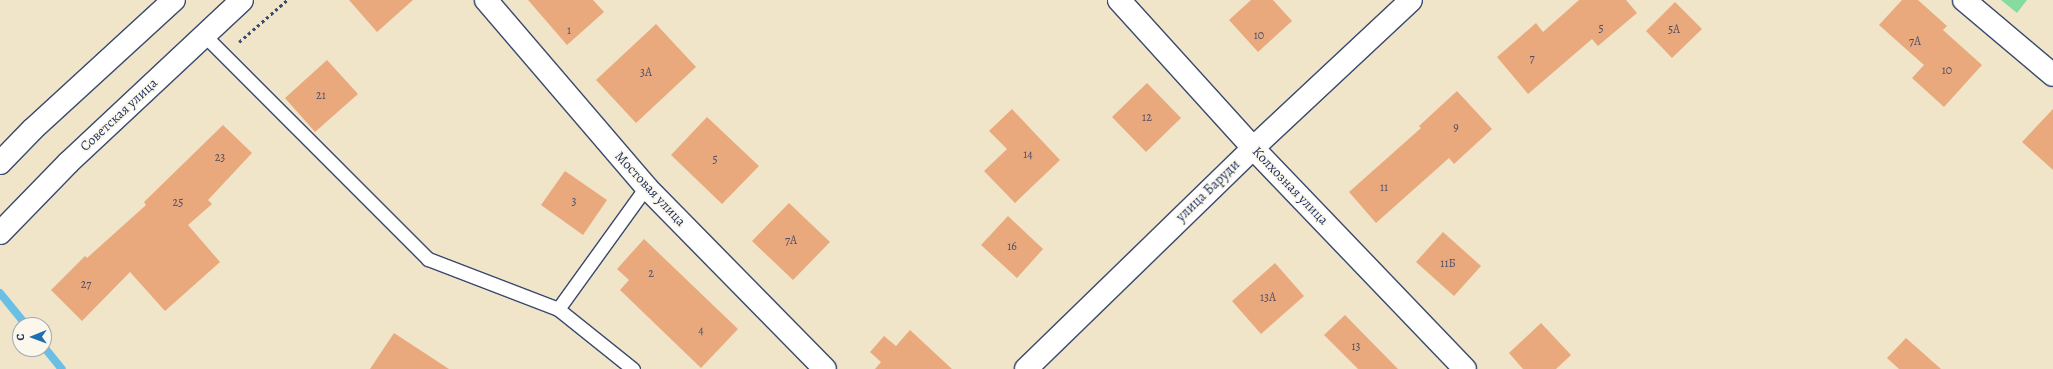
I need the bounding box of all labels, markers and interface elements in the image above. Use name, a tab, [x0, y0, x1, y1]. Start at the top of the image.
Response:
house number: 5	[1598, 22, 1604, 36]
house number: 5А	[1668, 23, 1680, 37]
house number: 1	[567, 24, 571, 38]
house number: 10	[1254, 29, 1264, 43]
house number: 7А	[1909, 35, 1921, 49]
house number: 7	[1529, 52, 1535, 66]
house number: 10	[1942, 64, 1952, 78]
house number: 3А	[640, 66, 652, 80]
street label: Советская улица	[77, 75, 161, 155]
house number: 21	[316, 89, 326, 103]
house number: 12	[1142, 111, 1152, 125]
house number: 9	[1453, 121, 1459, 135]
street label: Колхозная улица	[1248, 143, 1332, 229]
street label: Мостовая улица	[611, 148, 689, 230]
house number: 14	[1023, 148, 1033, 162]
house number: 23	[215, 151, 225, 165]
house number: 5	[712, 153, 718, 167]
street label: улица Баруди	[1173, 157, 1243, 225]
house number: 11	[1380, 181, 1388, 195]
house number: 3	[572, 195, 576, 209]
house number: 25	[173, 196, 183, 210]
house number: 7А	[785, 234, 797, 248]
house number: 16	[1007, 240, 1017, 254]
house number: 11Б	[1440, 257, 1456, 271]
house number: 2	[648, 267, 654, 281]
house number: 27	[81, 278, 91, 292]
house number: 13А	[1260, 291, 1276, 305]
north arrow	[12, 317, 52, 357]
house number: 4	[698, 324, 704, 338]
text: С	[13, 334, 28, 341]
house number: 13	[1351, 340, 1361, 354]

